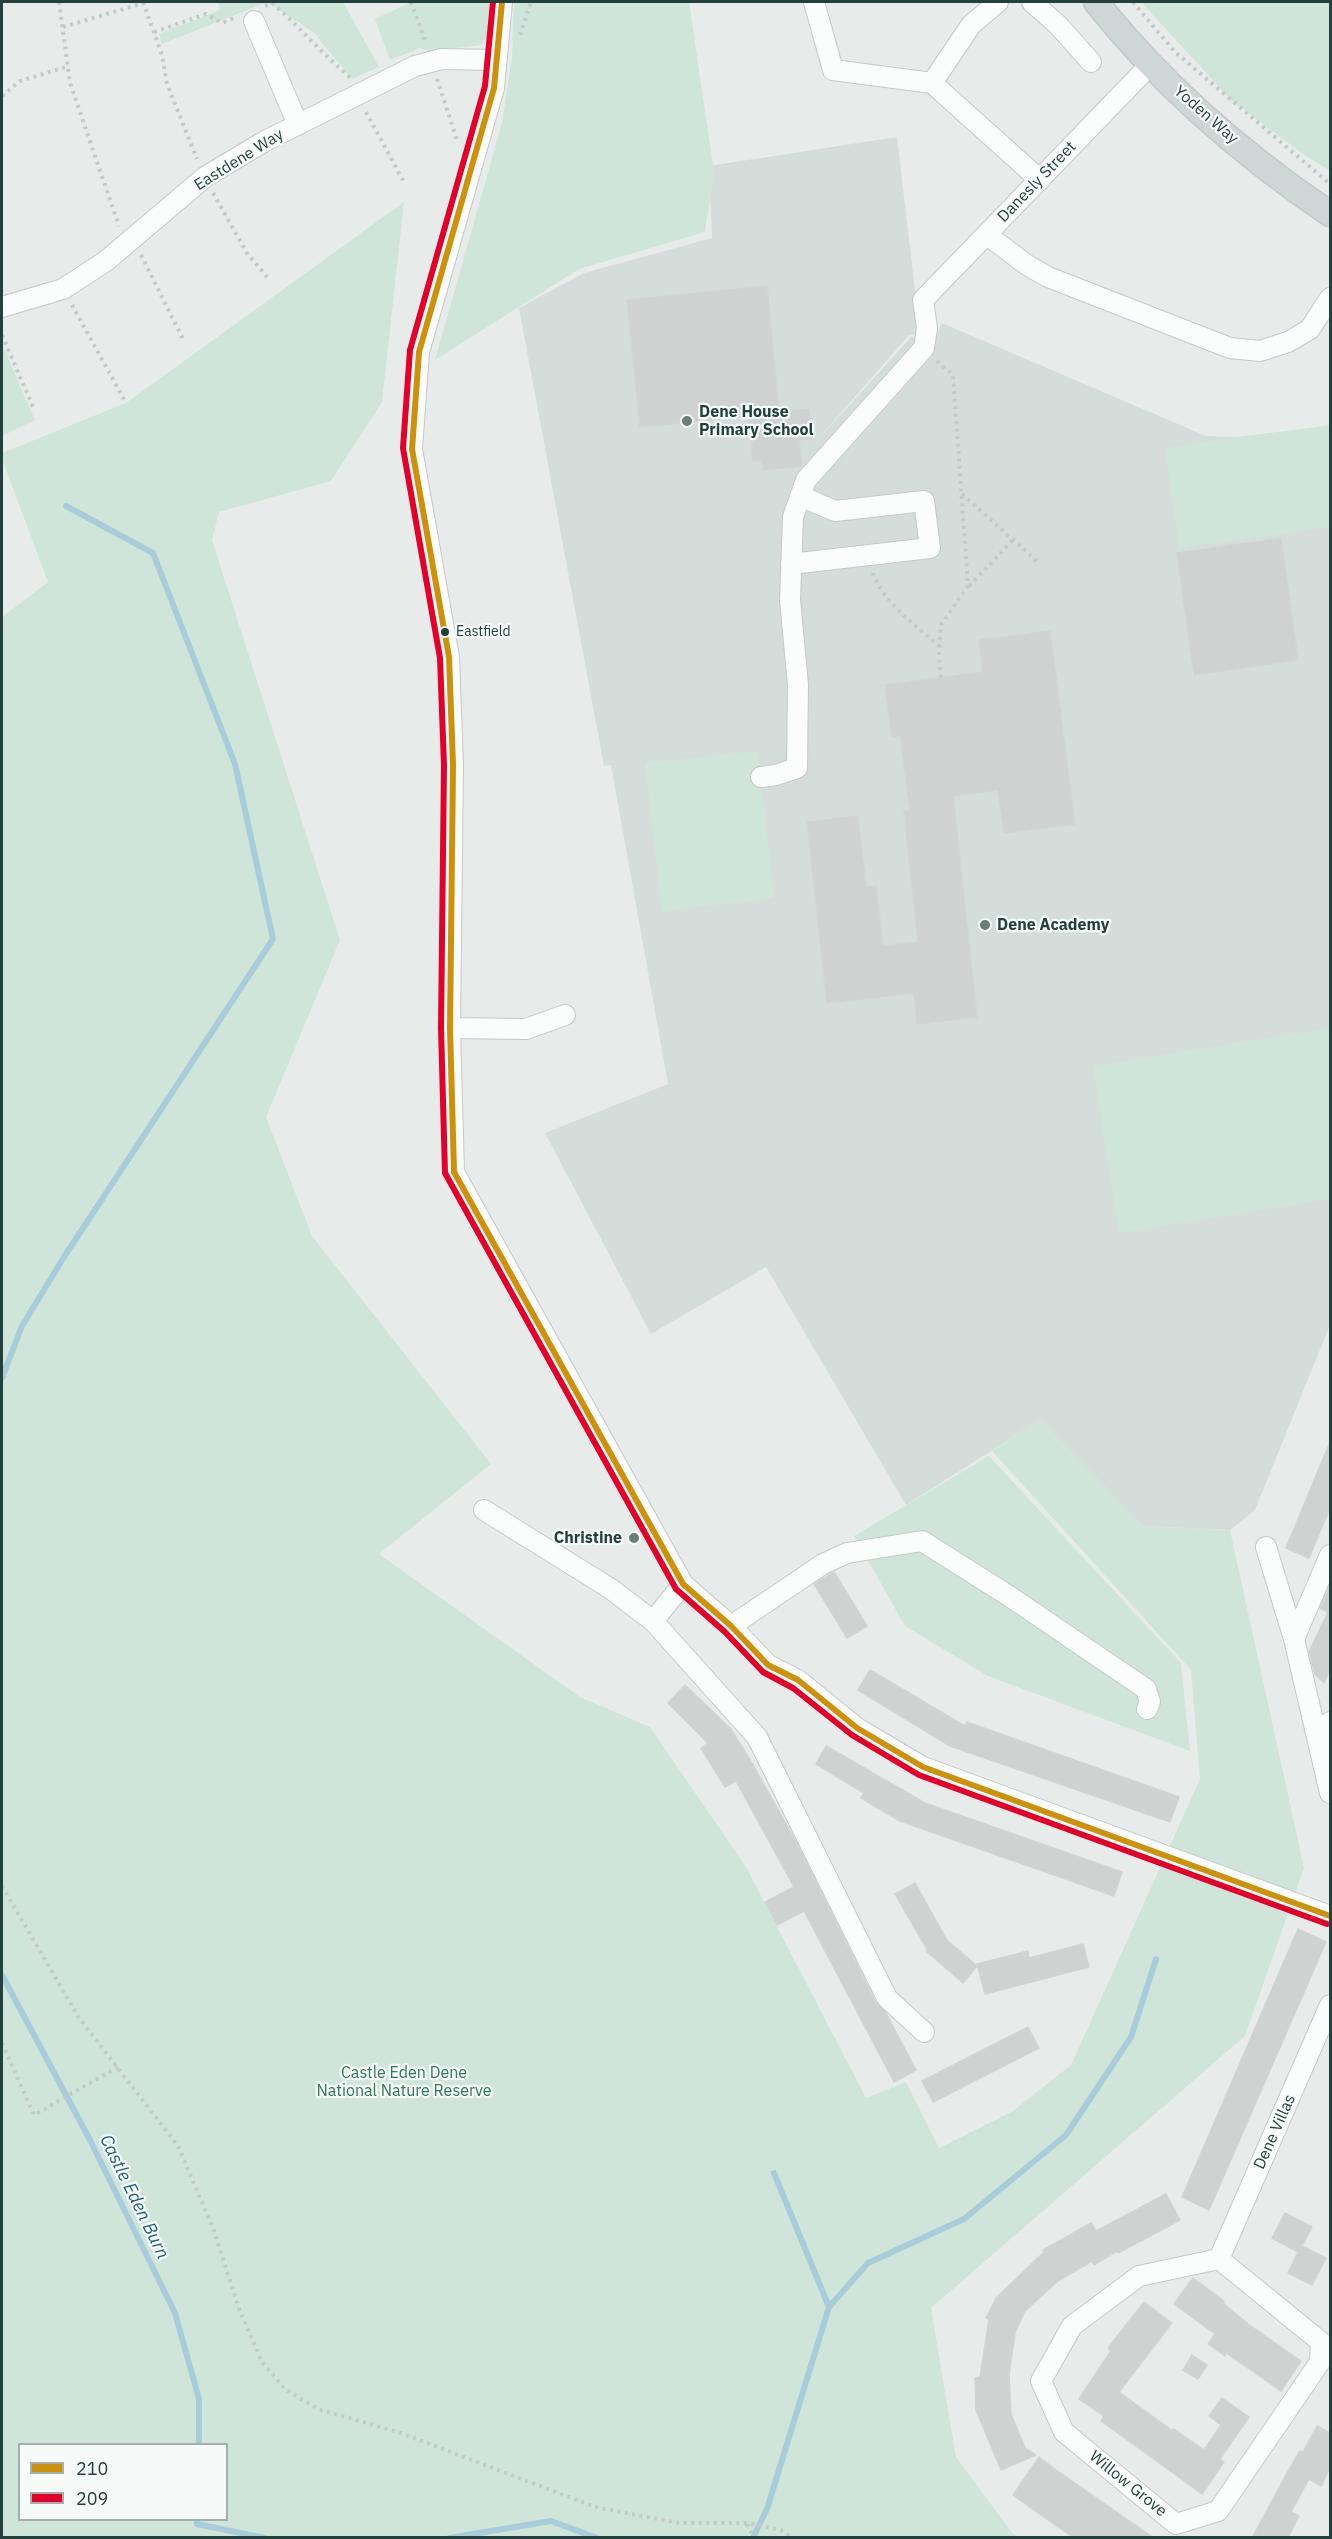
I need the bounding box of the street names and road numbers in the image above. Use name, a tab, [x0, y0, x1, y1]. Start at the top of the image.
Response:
street label: Yoden Way	[1170, 82, 1242, 148]
street label: Eastdene Way	[191, 125, 287, 195]
street label: Danesly Street	[994, 138, 1080, 226]
street label: Dene Villas	[1250, 2092, 1300, 2172]
street label: Willow Grove	[1085, 2447, 1171, 2521]

